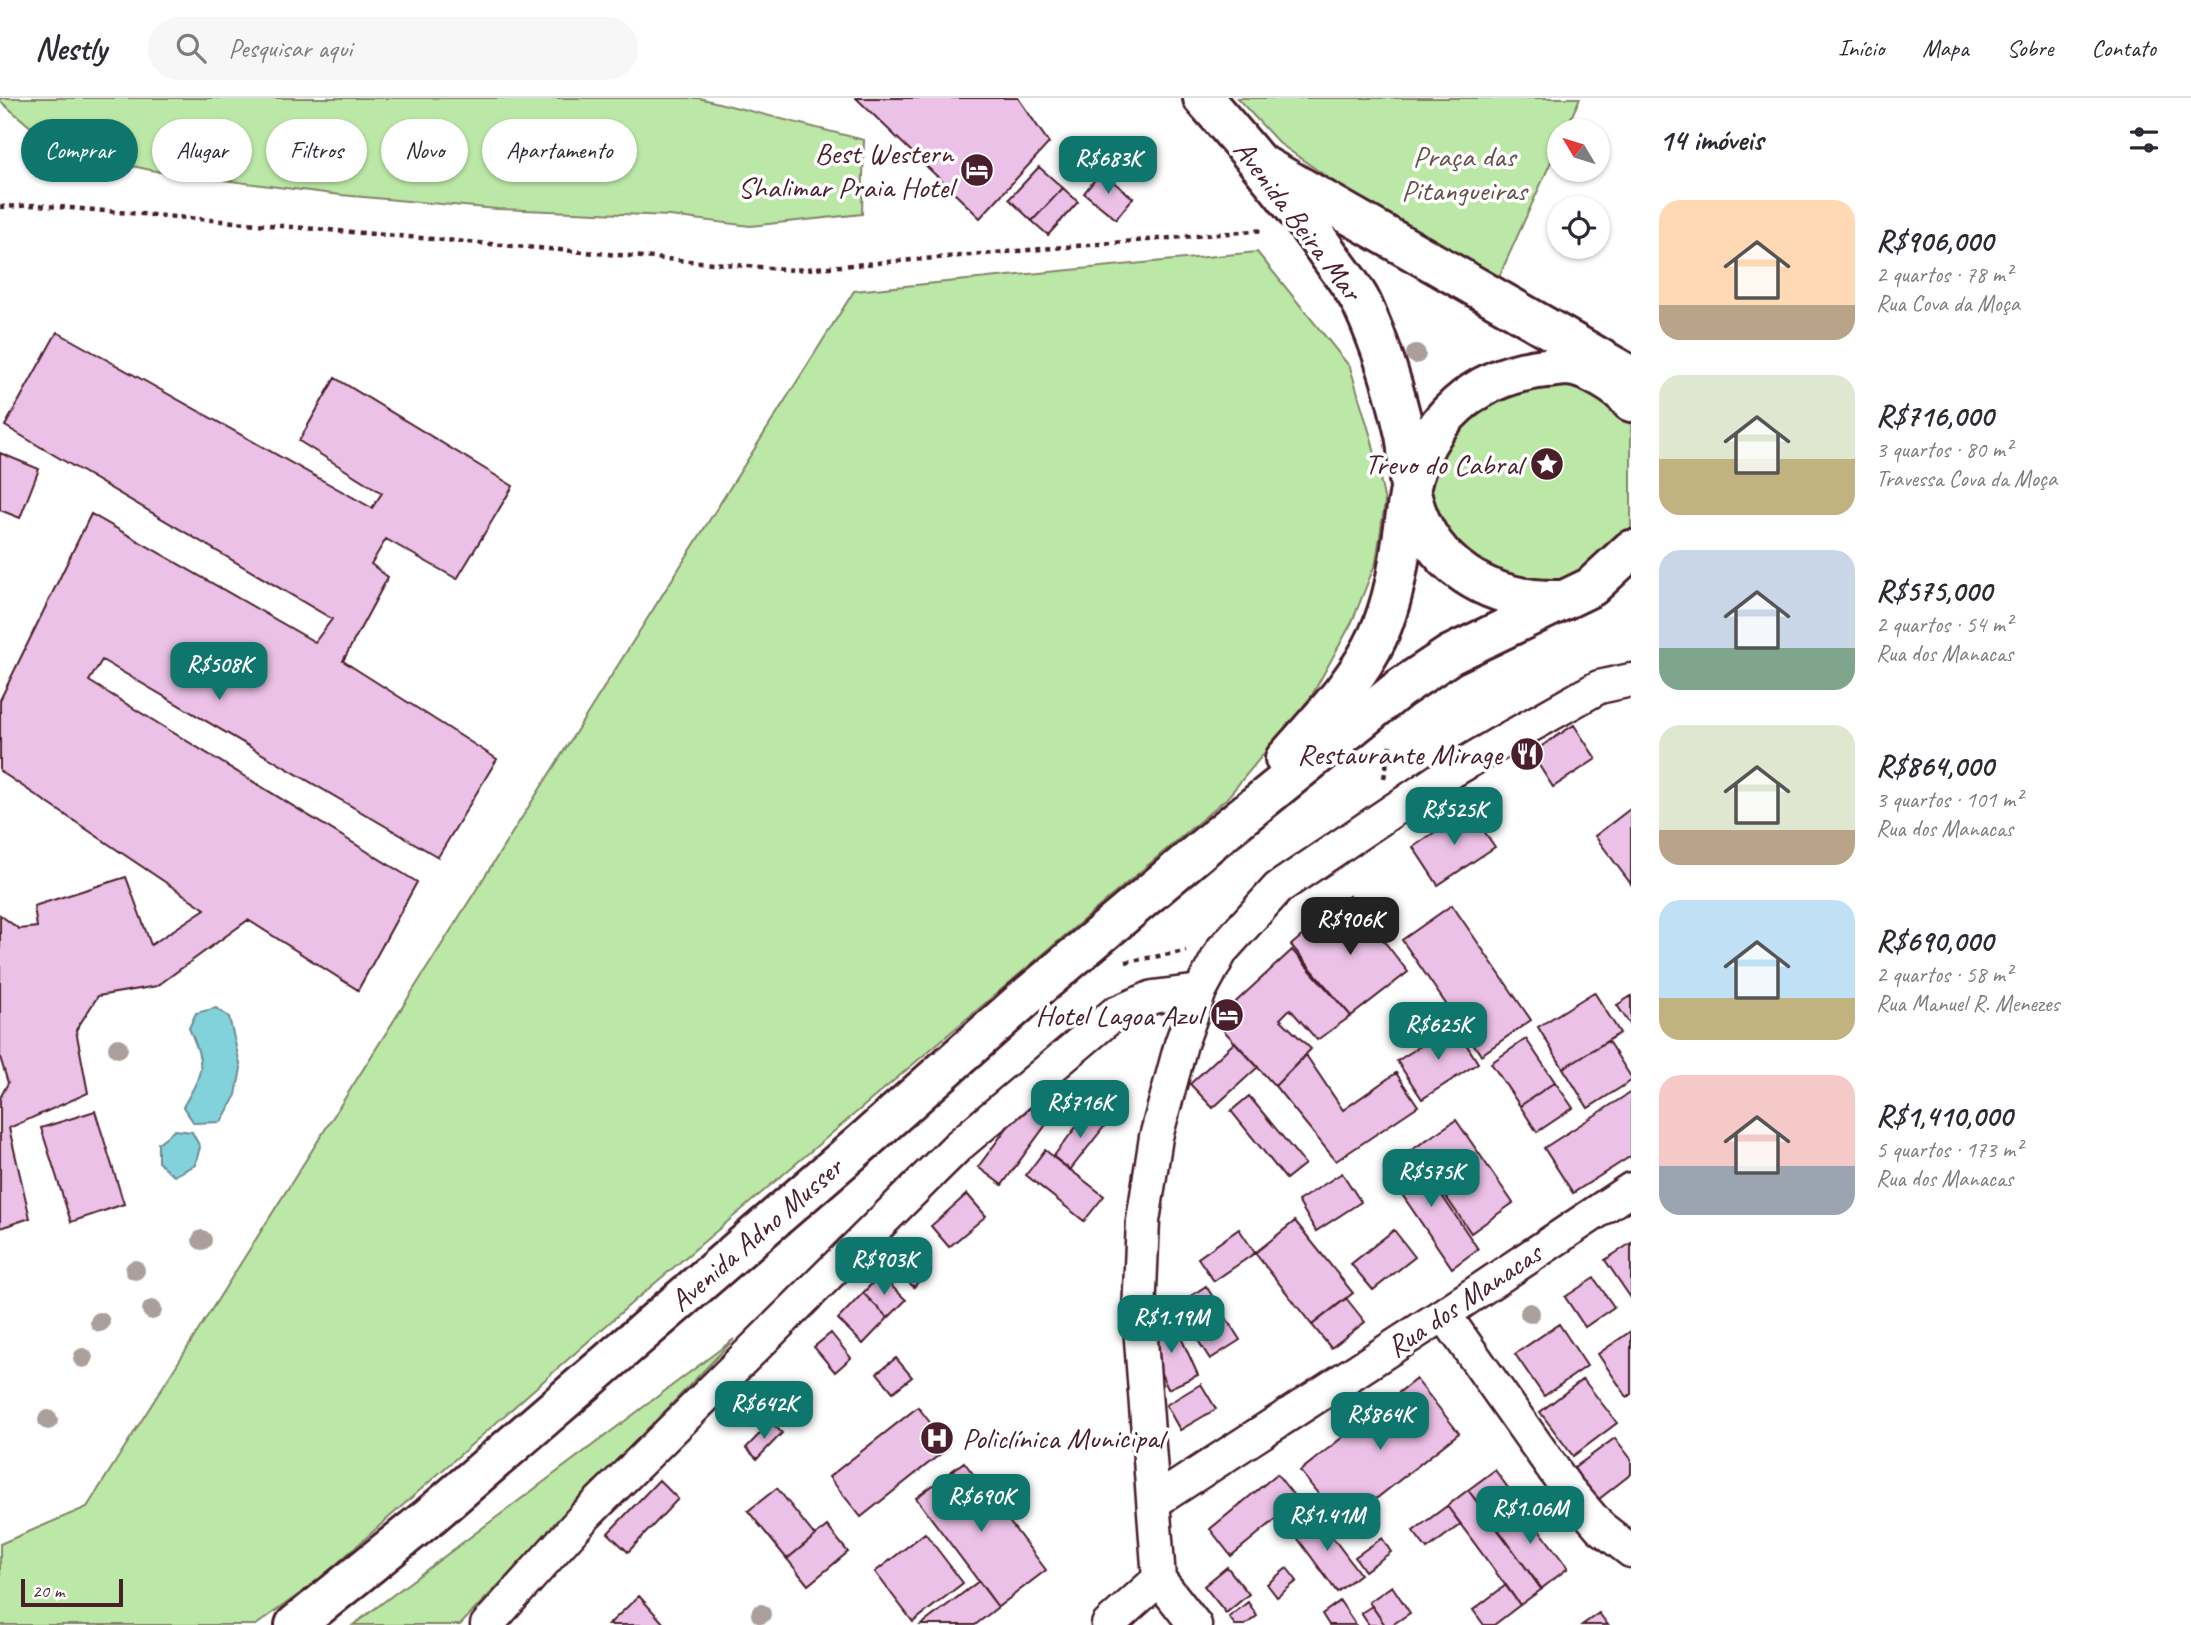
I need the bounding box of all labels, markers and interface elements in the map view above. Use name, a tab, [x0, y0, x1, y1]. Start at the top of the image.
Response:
search box	[148, 17, 638, 80]
text: Nestly	[35, 27, 106, 69]
icon: search	[172, 29, 210, 67]
text: Pesquisar aqui	[228, 32, 352, 65]
text: Início	[1838, 33, 1884, 63]
text: Mapa	[1922, 33, 1969, 63]
text: Sobre	[2007, 33, 2053, 63]
text: Contato	[2091, 33, 2156, 63]
chip: Comprar	[21, 119, 138, 182]
chip: Alugar	[152, 119, 252, 182]
chip: Filtros	[266, 119, 367, 182]
chip: Novo	[381, 119, 468, 182]
chip: Apartamento	[482, 119, 637, 182]
north arrow	[1547, 119, 1610, 182]
map controls	[1547, 119, 1610, 259]
text: 14 imóveis	[1659, 121, 1763, 159]
icon: filters	[2125, 121, 2163, 159]
street label: Avenida Beira Mar	[1225, 132, 1372, 310]
place label: Best Western Shalimar Praia Hotel	[738, 134, 958, 206]
pin: R$683K	[1051, 136, 1165, 196]
park label: Praça das Pitangueiras	[1401, 137, 1530, 209]
text: R$683K	[1075, 144, 1141, 173]
hotel icon: Best Western Shalimar Praia Hotel	[958, 151, 996, 189]
button: locate	[1547, 196, 1610, 259]
text: R$906,000	[1876, 222, 1993, 260]
icon: home	[1715, 228, 1799, 312]
text: 2 quartos · 78 m²	[1876, 260, 2012, 289]
text: Rua Cova da Moça	[1876, 289, 2020, 318]
text: R$716,000	[1876, 397, 1993, 435]
icon: home	[1715, 403, 1799, 487]
text: 3 quartos · 80 m²	[1876, 435, 2012, 464]
place label: Trevo do Cabral	[1364, 445, 1527, 483]
place icon: Trevo do Cabral	[1528, 445, 1566, 483]
text: Travessa Cova da Moça	[1876, 464, 2057, 493]
text: R$575,000	[1876, 572, 1992, 610]
icon: home	[1715, 578, 1799, 662]
text: 2 quartos · 54 m²	[1876, 610, 2012, 639]
text: Rua dos Manacas	[1876, 639, 2013, 668]
pin: R$508K	[162, 642, 276, 702]
text: R$508K	[186, 650, 252, 679]
place label: Restaurante Mirage	[1297, 735, 1504, 773]
restaurant icon: Restaurante Mirage	[1508, 735, 1546, 773]
text: R$864,000	[1876, 747, 1993, 785]
icon: home	[1715, 753, 1799, 837]
text: 3 quartos · 101 m²	[1876, 785, 2022, 814]
pin: R$525K	[1397, 788, 1511, 847]
text: R$525K	[1422, 795, 1486, 824]
text: Rua dos Manacas	[1876, 814, 2013, 843]
pin: R$906K	[1293, 898, 1407, 957]
text: R$906K	[1317, 905, 1383, 934]
text: R$690,000	[1876, 922, 1993, 960]
icon: home	[1715, 928, 1799, 1012]
text: 2 quartos · 58 m²	[1876, 960, 2012, 989]
text: Rua Manuel R. Menezes	[1876, 989, 2059, 1018]
place label: Hotel Lagoa Azul	[1036, 996, 1207, 1034]
hotel icon: Hotel Lagoa Azul	[1208, 996, 1246, 1034]
pin: R$625K	[1381, 1002, 1495, 1062]
text: R$625K	[1405, 1010, 1471, 1039]
pin: R$716K	[1023, 1080, 1137, 1140]
text: R$716K	[1047, 1088, 1113, 1117]
text: R$1,410,000	[1876, 1097, 2012, 1135]
icon: home	[1715, 1103, 1799, 1187]
text: 5 quartos · 173 m²	[1876, 1135, 2022, 1164]
street label: Avenida Adno Musser	[662, 1147, 852, 1320]
pin: R$575K	[1374, 1150, 1488, 1209]
text: R$575K	[1399, 1157, 1463, 1186]
text: Rua dos Manacas	[1876, 1164, 2013, 1193]
street label: Rua dos Manacas	[1379, 1233, 1551, 1366]
pin: R$903K	[827, 1238, 941, 1297]
text: R$903K	[851, 1245, 917, 1274]
pin: R$1.19M	[1106, 1296, 1236, 1355]
text: R$1.19M	[1134, 1303, 1208, 1332]
pin: R$642K	[707, 1382, 821, 1441]
text: R$642K	[731, 1389, 797, 1418]
pin: R$864K	[1323, 1392, 1437, 1452]
text: R$864K	[1347, 1400, 1413, 1429]
hospital icon: Policlínica Municipal	[918, 1419, 956, 1457]
place label: Policlínica Municipal	[962, 1419, 1168, 1457]
pin: R$690K	[924, 1474, 1038, 1534]
text: R$690K	[948, 1482, 1014, 1511]
pin: R$1.06M	[1465, 1486, 1595, 1546]
pin: R$1.41M	[1262, 1494, 1392, 1553]
text: R$1.06M	[1492, 1494, 1568, 1523]
text: R$1.41M	[1289, 1501, 1365, 1530]
scale bar	[21, 1576, 122, 1608]
text: 20 m	[32, 1579, 64, 1603]

